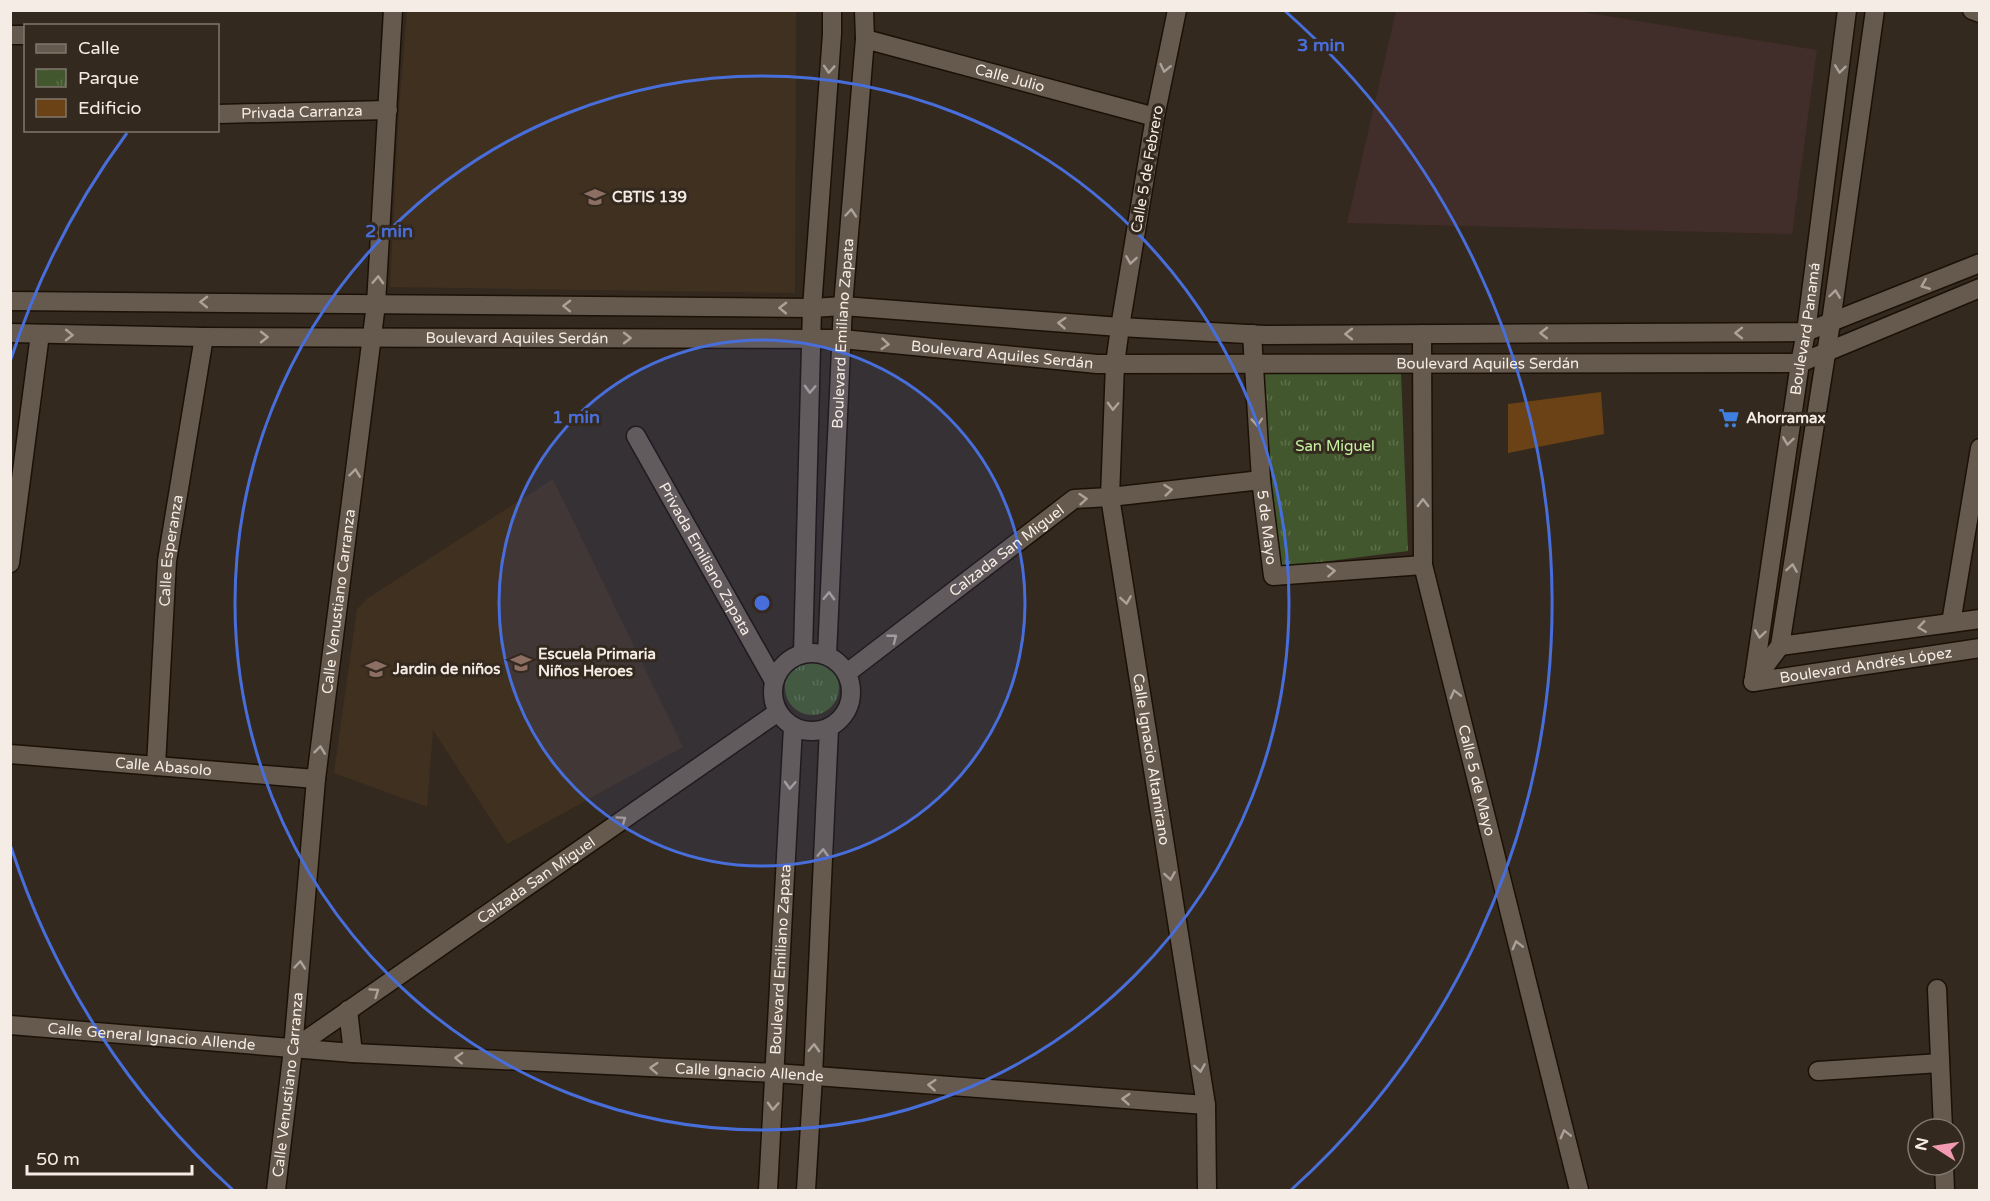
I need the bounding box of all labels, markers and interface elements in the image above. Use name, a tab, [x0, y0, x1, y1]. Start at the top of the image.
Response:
legend	[24, 24, 219, 132]
text: 3 min	[1297, 34, 1345, 56]
text: Calle	[78, 37, 120, 59]
street label: Calle Julio	[973, 60, 1047, 96]
one-way arrow	[1159, 63, 1172, 73]
one-way arrow	[823, 64, 836, 73]
one-way arrow	[1834, 64, 1846, 73]
text: Parque	[78, 67, 139, 89]
text: Edificio	[78, 97, 142, 119]
street label: Privada Carranza	[241, 102, 363, 122]
street label: Calle 5 de Febrero	[1127, 104, 1167, 234]
school or university icon: CBTIS 139	[583, 185, 607, 209]
place label: CBTIS 139	[612, 188, 687, 206]
one-way arrow	[844, 209, 857, 218]
text: 2 min	[365, 220, 413, 242]
street label: Boulevard Emiliano Zapata	[828, 237, 858, 429]
one-way arrow	[1125, 254, 1138, 264]
street label: Boulevard Panamá	[1786, 261, 1824, 396]
one-way arrow	[371, 275, 384, 284]
one-way arrow	[1920, 278, 1931, 290]
one-way arrow	[1829, 290, 1841, 299]
one-way arrow	[200, 296, 209, 308]
one-way arrow	[563, 300, 572, 312]
one-way arrow	[779, 302, 788, 314]
one-way arrow	[1057, 317, 1066, 330]
one-way arrow	[1735, 326, 1744, 339]
one-way arrow	[1540, 327, 1549, 340]
one-way arrow	[1345, 328, 1354, 340]
one-way arrow	[64, 329, 73, 341]
street label: Boulevard Aquiles Serdán	[425, 329, 609, 347]
one-way arrow	[259, 331, 268, 343]
one-way arrow	[622, 332, 631, 345]
one-way arrow	[880, 337, 889, 350]
street label: Boulevard Aquiles Serdán	[910, 337, 1094, 373]
street label: Boulevard Aquiles Serdán	[1396, 354, 1579, 373]
one-way arrow	[804, 385, 817, 394]
one-way arrow	[1107, 402, 1120, 411]
text: 1 min	[552, 406, 600, 428]
supermarket icon: Ahorramax	[1717, 406, 1741, 430]
place label: Ahorramax	[1746, 409, 1826, 427]
one-way arrow	[1250, 418, 1263, 427]
park label: San Miguel	[1295, 437, 1375, 455]
one-way arrow	[1783, 437, 1795, 446]
one-way arrow	[349, 469, 361, 478]
street label: Privada Emiliano Zapata	[655, 479, 755, 638]
one-way arrow	[1164, 485, 1173, 497]
street label: 5 de Mayo	[1253, 489, 1281, 566]
street label: Calle Esperanza	[156, 493, 187, 607]
one-way arrow	[1079, 493, 1088, 506]
one-way arrow	[1417, 499, 1429, 508]
street label: Calzada San Miguel	[945, 501, 1068, 600]
street label: Calle Venustiano Carranza	[318, 508, 359, 695]
one-way arrow	[1785, 563, 1798, 573]
one-way arrow	[1327, 565, 1336, 578]
one-way arrow	[822, 592, 835, 601]
centre of rings	[752, 593, 772, 613]
one-way arrow	[1120, 595, 1132, 605]
one-way arrow	[1917, 621, 1926, 633]
one-way arrow	[1755, 630, 1767, 639]
one-way arrow	[887, 634, 898, 645]
street label: Boulevard Andrés López	[1778, 643, 1953, 687]
place label: Escuela Primaria Niños Heroes	[538, 645, 656, 680]
school or university icon: Escuela Primaria Niños Heroes	[509, 651, 533, 675]
school or university icon: Jardin de niños	[364, 657, 388, 681]
place label: Jardin de niños	[392, 660, 500, 678]
street label: Calle Ignacio Altamirano	[1129, 672, 1174, 846]
one-way arrow	[1450, 689, 1463, 699]
street label: Calle 5 de Mayo	[1454, 723, 1499, 838]
one-way arrow	[313, 746, 326, 755]
street label: Calle Abasolo	[114, 754, 213, 779]
one-way arrow	[784, 781, 797, 790]
one-way arrow	[615, 816, 626, 827]
street label: Calzada San Miguel	[473, 833, 599, 927]
one-way arrow	[817, 849, 830, 858]
street label: Boulevard Emiliano Zapata	[766, 863, 795, 1055]
one-way arrow	[1163, 871, 1175, 880]
one-way arrow	[1512, 940, 1525, 950]
one-way arrow	[293, 961, 306, 970]
one-way arrow	[369, 988, 380, 999]
street label: Calle Venustiano Carranza	[269, 991, 307, 1178]
street label: Calle General Ignacio Allende	[47, 1019, 256, 1054]
one-way arrow	[808, 1044, 821, 1053]
one-way arrow	[454, 1052, 463, 1065]
street label: Calle Ignacio Allende	[675, 1059, 824, 1086]
one-way arrow	[649, 1061, 658, 1074]
one-way arrow	[1193, 1064, 1205, 1073]
one-way arrow	[927, 1079, 936, 1092]
one-way arrow	[1122, 1093, 1131, 1106]
one-way arrow	[767, 1101, 780, 1110]
north arrow	[1906, 1117, 1966, 1177]
one-way arrow	[1559, 1129, 1572, 1139]
text: N	[1911, 1136, 1933, 1152]
scale bar	[27, 1138, 192, 1176]
text: 50 m	[36, 1148, 80, 1170]

